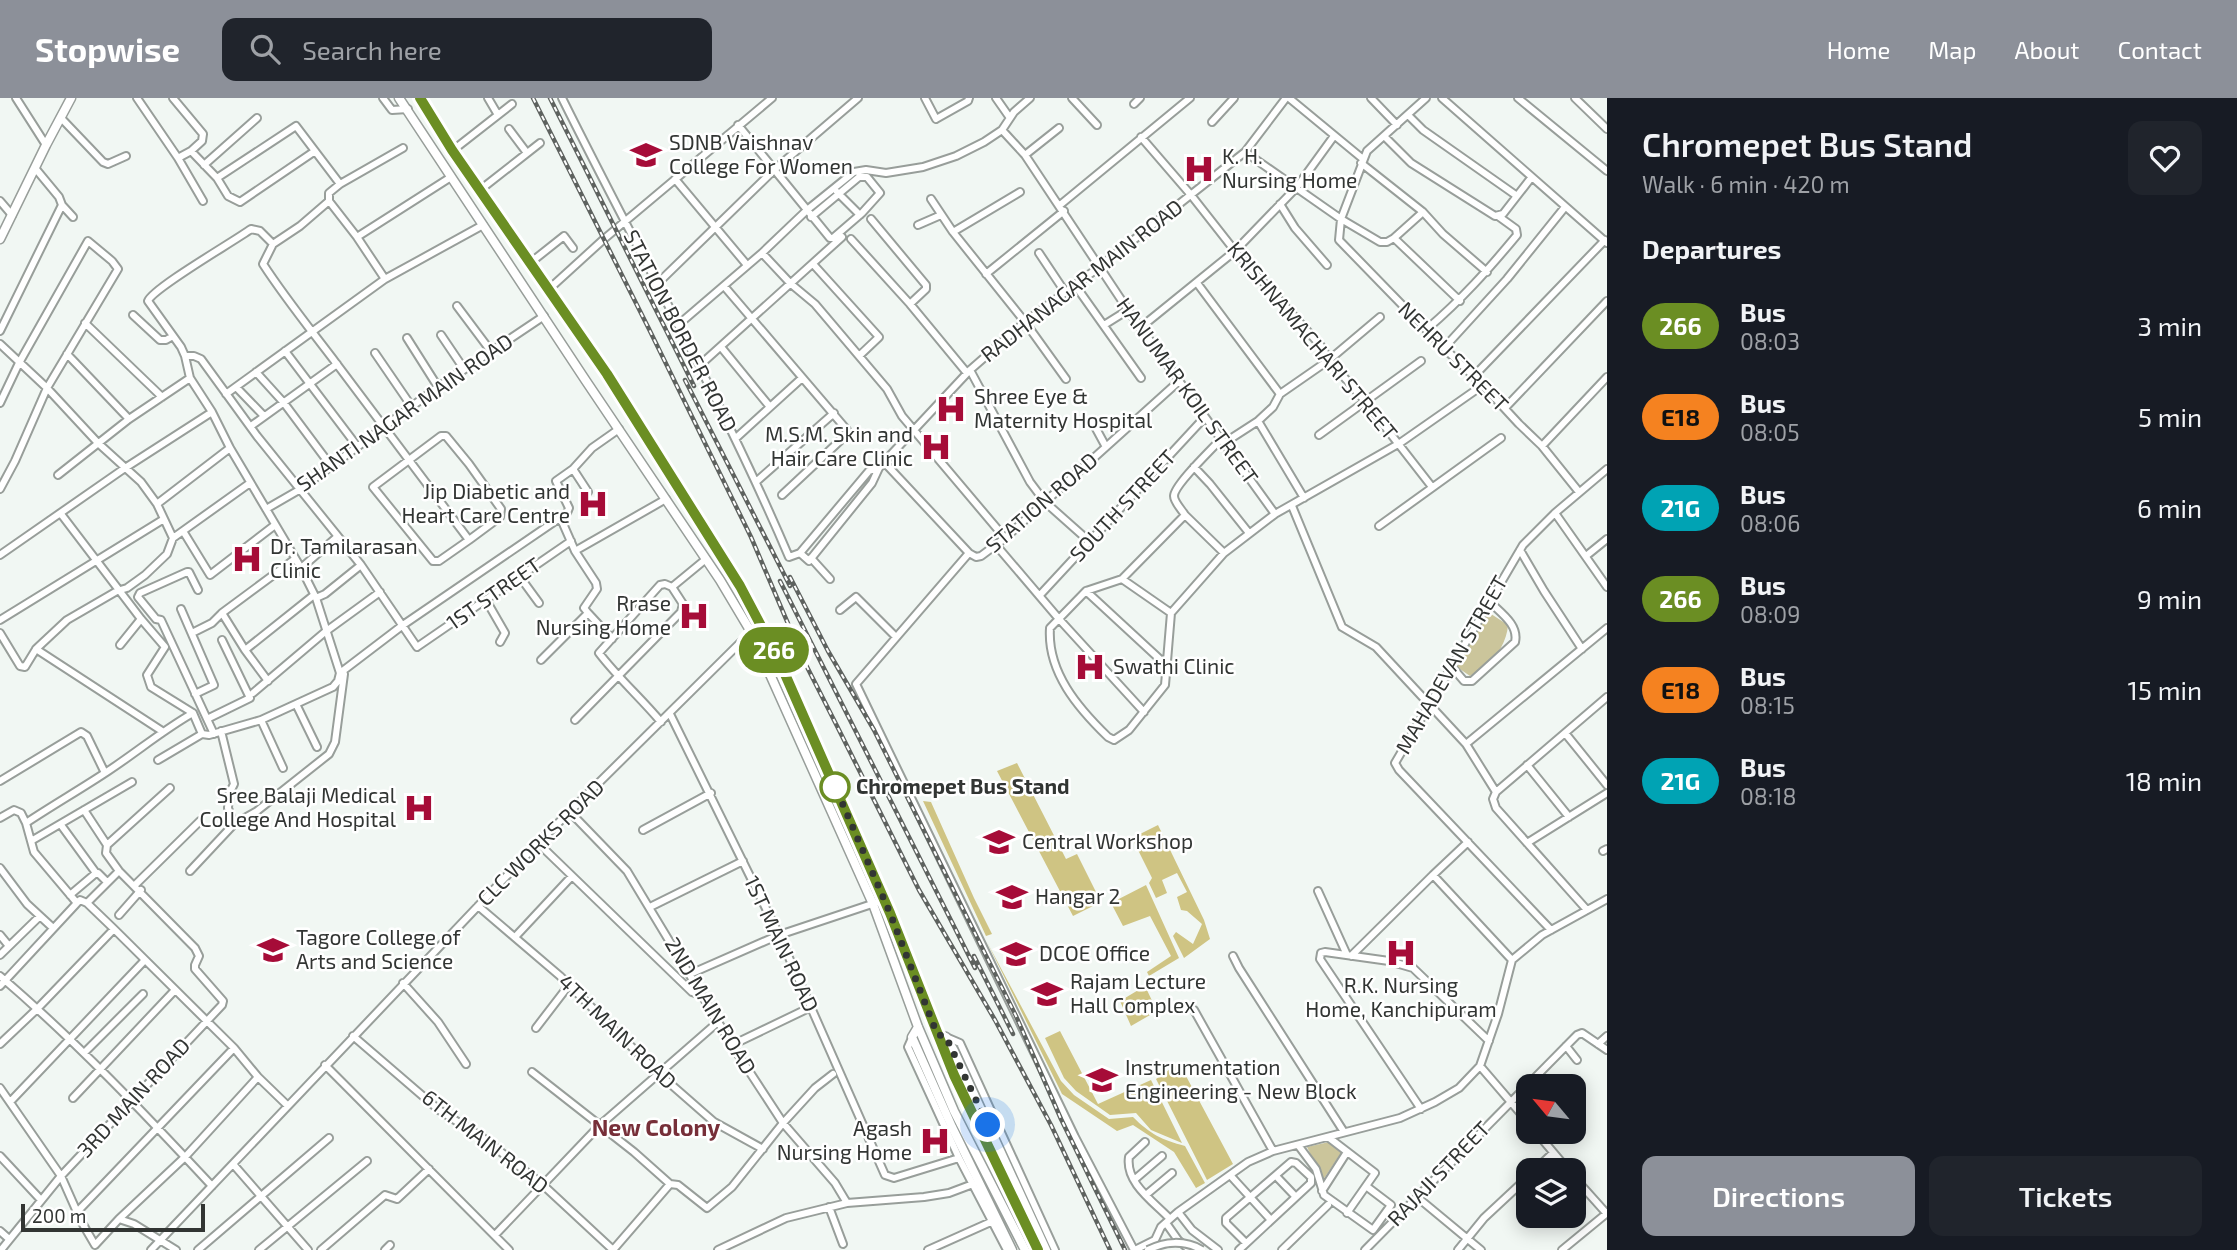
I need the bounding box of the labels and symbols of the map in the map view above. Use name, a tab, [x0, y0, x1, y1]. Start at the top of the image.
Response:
place label: SDNB Vaishnav College For Women	[669, 129, 853, 178]
school or university icon: SDNB Vaishnav College For Women	[629, 138, 663, 172]
place label: K. H. Nursing Home	[1222, 143, 1357, 192]
hospital icon: K. H. Nursing Home	[1182, 152, 1216, 186]
street label: RADHANAGAR MAIN ROAD	[975, 193, 1187, 366]
street label: STATION BORDER ROAD	[620, 225, 743, 435]
street label: KRISHNAMACHARI STREET	[1223, 236, 1403, 444]
street label: HANUMAR KOIL STREET	[1112, 292, 1264, 488]
street label: NEHRU STREET	[1394, 296, 1514, 416]
street label: SHANTI NAGAR MAIN ROAD	[291, 327, 517, 496]
place label: Shree Eye & Maternity Hospital	[974, 383, 1153, 432]
hospital icon: Shree Eye & Maternity Hospital	[934, 392, 968, 426]
place label: M.S.M. Skin and Hair Care Clinic	[765, 421, 913, 470]
hospital icon: M.S.M. Skin and Hair Care Clinic	[919, 430, 953, 464]
street label: SOUTH STREET	[1064, 444, 1180, 566]
street label: STATION ROAD	[980, 447, 1102, 557]
place label: Jip Diabetic and Heart Care Centre	[402, 478, 570, 527]
hospital icon: Jip Diabetic and Heart Care Centre	[576, 487, 610, 521]
place label: Dr. Tamilarasan Clinic	[270, 533, 418, 582]
hospital icon: Dr. Tamilarasan Clinic	[230, 542, 264, 576]
street label: 1ST STREET	[441, 551, 545, 634]
street label: MAHADEVAN STREET	[1389, 571, 1512, 758]
place label: Rrase Nursing Home	[536, 590, 671, 639]
hospital icon: Rrase Nursing Home	[677, 599, 711, 633]
line badge: 266	[734, 627, 814, 673]
hospital icon: Swathi Clinic	[1073, 650, 1107, 684]
place label: Swathi Clinic	[1113, 653, 1235, 678]
marker: Chromepet Bus Stand	[820, 772, 850, 802]
place label: Chromepet Bus Stand	[856, 773, 1070, 798]
street label: CLC WORKS ROAD	[472, 774, 608, 910]
place label: Sree Balaji Medical College And Hospital	[200, 782, 397, 831]
hospital icon: Sree Balaji Medical College And Hospital	[402, 791, 436, 825]
school or university icon: Central Workshop	[982, 825, 1016, 859]
place label: Central Workshop	[1022, 828, 1193, 853]
street label: 1ST MAIN ROAD	[740, 871, 825, 1015]
school or university icon: Hangar 2	[995, 880, 1029, 914]
place label: Hangar 2	[1035, 883, 1120, 908]
place label: Tagore College of Arts and Science	[296, 924, 462, 973]
street label: 2ND MAIN ROAD	[660, 932, 762, 1078]
school or university icon: Tagore College of Arts and Science	[256, 933, 290, 967]
hospital icon: R.K. Nursing Home, Kanchipuram	[1384, 936, 1418, 970]
school or university icon: DCOE Office	[999, 937, 1033, 971]
place label: DCOE Office	[1039, 940, 1150, 965]
street label: 4TH MAIN ROAD	[554, 968, 682, 1093]
place label: Rajam Lecture Hall Complex	[1070, 968, 1206, 1017]
place label: R.K. Nursing Home, Kanchipuram	[1305, 972, 1497, 1021]
school or university icon: Rajam Lecture Hall Complex	[1030, 977, 1064, 1011]
street label: 3RD MAIN ROAD	[71, 1032, 194, 1162]
place label: Instrumentation Engineering - New Block	[1125, 1054, 1357, 1103]
school or university icon: Instrumentation Engineering - New Block	[1085, 1063, 1119, 1097]
north arrow	[1516, 1074, 1586, 1144]
street label: 6TH MAIN ROAD	[418, 1084, 554, 1198]
your location	[970, 1107, 1005, 1142]
district label: New Colony	[592, 1113, 720, 1141]
place label: Agash Nursing Home	[777, 1115, 912, 1164]
street label: RAJAJI STREET	[1382, 1115, 1494, 1231]
hospital icon: Agash Nursing Home	[918, 1124, 952, 1158]
scale bar	[21, 1201, 205, 1233]

